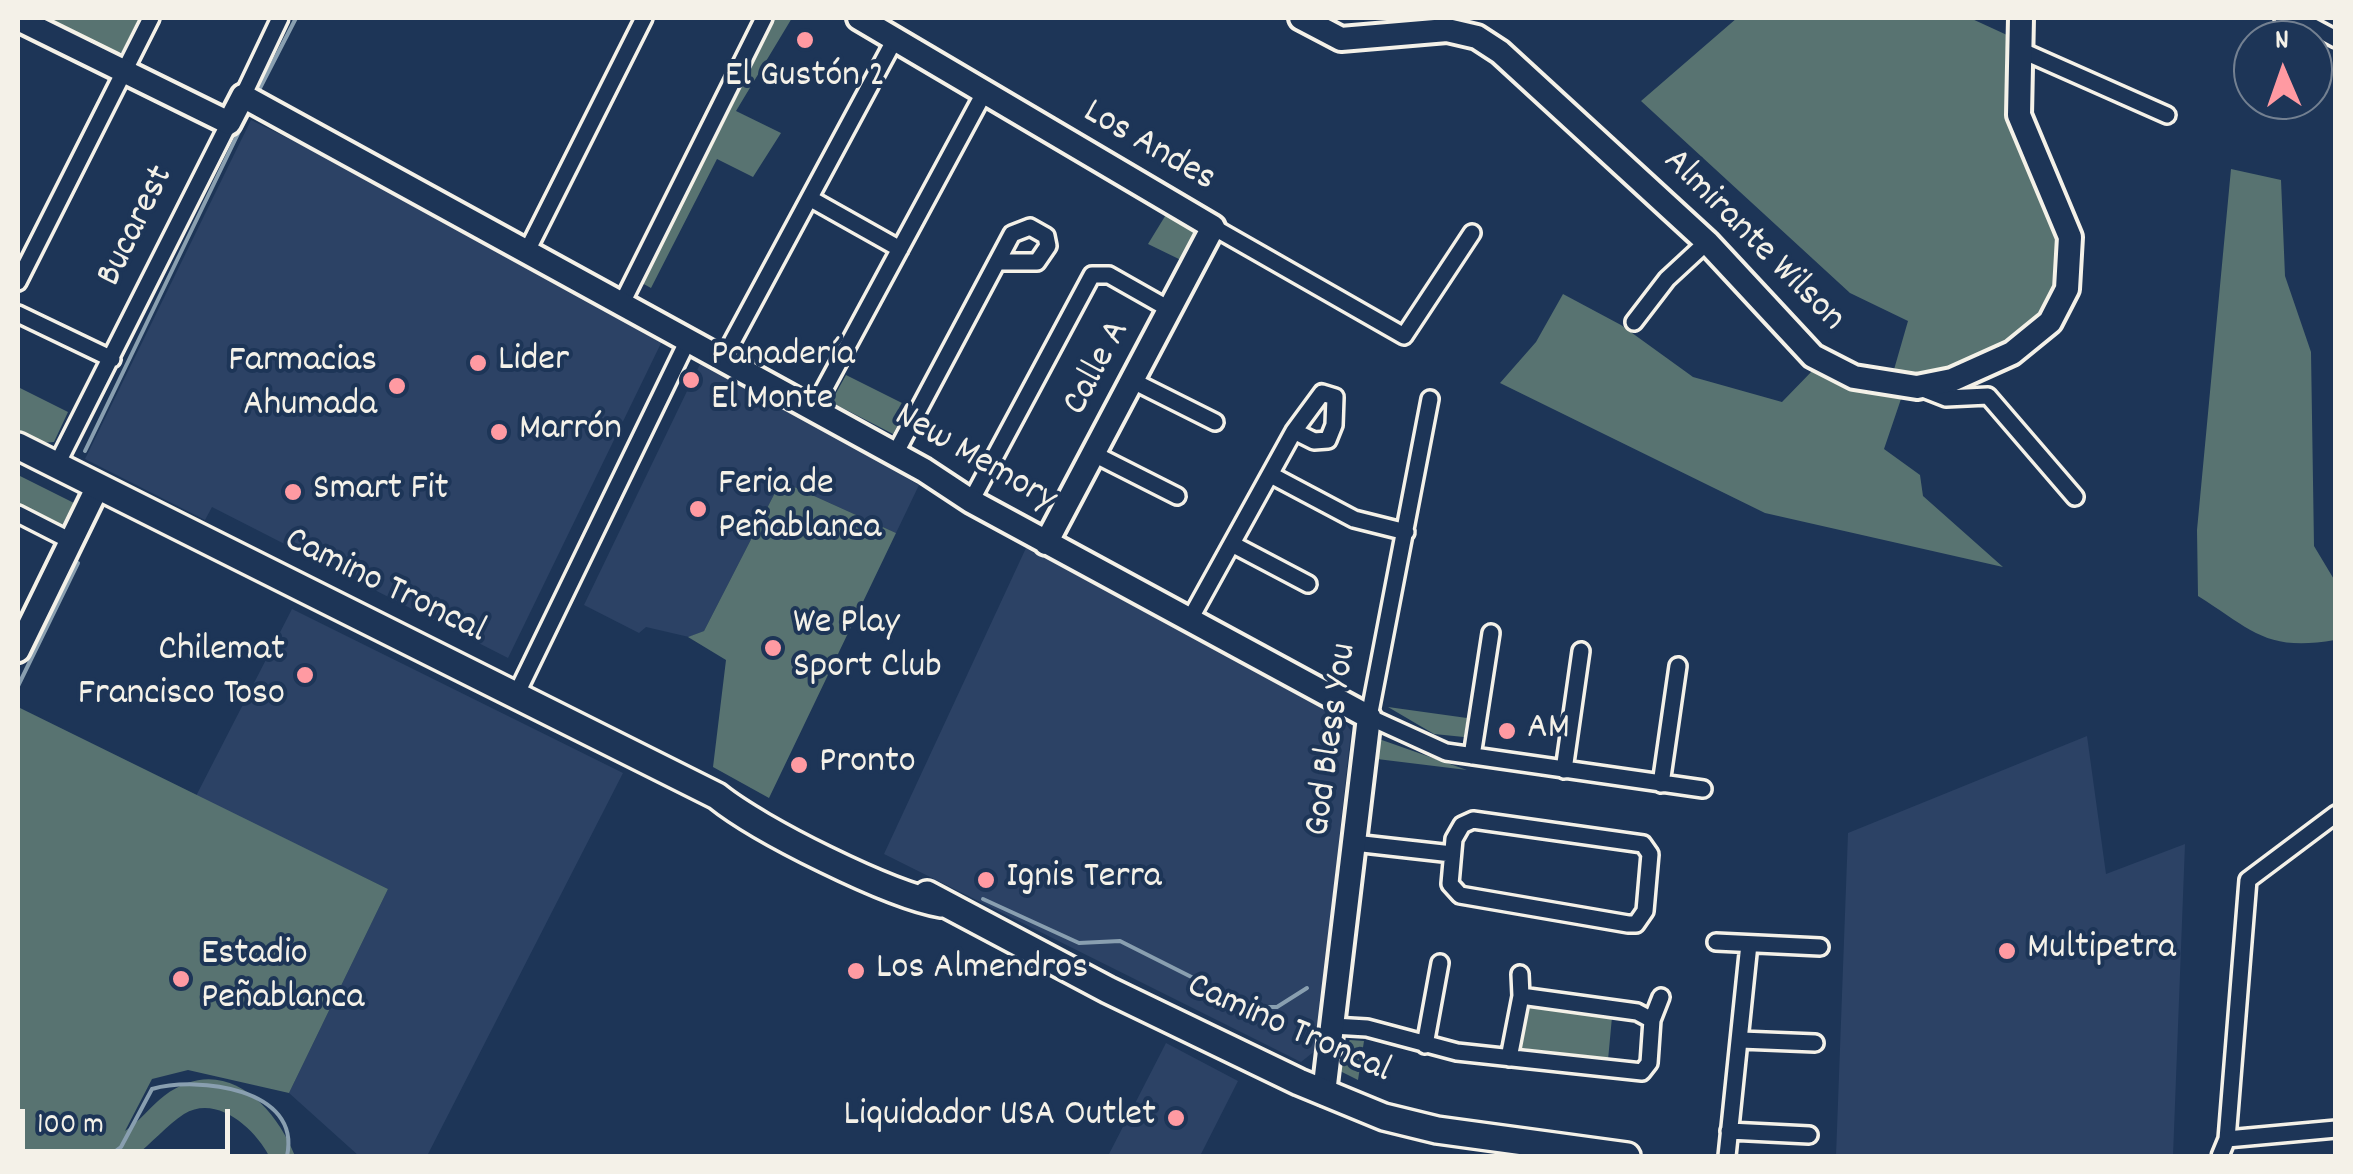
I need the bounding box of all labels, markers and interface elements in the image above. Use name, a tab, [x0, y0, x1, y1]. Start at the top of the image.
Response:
north arrow	[2233, 20, 2333, 120]
text: N	[2274, 22, 2290, 62]
marker: El Gustón 2	[794, 29, 816, 51]
place label: El Gustón 2	[725, 56, 885, 102]
street label: Los Andes	[1073, 92, 1223, 204]
street label: Almirante Wilson	[1651, 141, 1853, 343]
street label: Bucarest	[89, 159, 187, 295]
street label: Calle A	[1055, 314, 1143, 424]
place label: Panadería El Monte	[711, 335, 855, 424]
place label: Lider	[498, 340, 569, 386]
place label: Farmacias Ahumada	[228, 341, 377, 430]
marker: Lider	[467, 352, 489, 374]
marker: Panadería El Monte	[680, 369, 702, 391]
marker: Farmacias Ahumada	[386, 375, 408, 397]
street label: New Memory	[885, 395, 1063, 525]
place label: Marrón	[519, 409, 622, 455]
marker: Marrón	[488, 421, 510, 443]
place label: Feria de Peñablanca	[718, 464, 881, 554]
place label: Smart Fit	[313, 469, 448, 515]
marker: Smart Fit	[282, 481, 304, 503]
marker: Feria de Peñablanca	[687, 498, 709, 520]
street label: Camino Troncal	[276, 520, 492, 656]
place label: We Play Sport Club	[793, 603, 942, 692]
place label: Chilemat Francisco Toso	[78, 630, 285, 719]
marker: We Play Sport Club	[762, 637, 784, 659]
street label: God Bless You	[1298, 641, 1370, 839]
marker: Chilemat Francisco Toso	[294, 664, 316, 686]
place label: AM	[1527, 708, 1570, 754]
marker: AM	[1496, 720, 1518, 742]
place label: Pronto	[819, 742, 916, 788]
marker: Pronto	[788, 754, 810, 776]
place label: Ignis Terra	[1006, 857, 1162, 903]
marker: Ignis Terra	[975, 869, 997, 891]
place label: Multipetra	[2027, 928, 2176, 974]
place label: Estadio Peñablanca	[201, 934, 364, 1024]
marker: Multipetra	[1996, 940, 2018, 962]
place label: Los Almendros	[876, 948, 1088, 994]
marker: Los Almendros	[845, 960, 867, 982]
street label: Camino Troncal	[1179, 966, 1397, 1096]
marker: Estadio Peñablanca	[170, 968, 192, 990]
scale bar	[25, 1089, 235, 1151]
place label: Liquidador USA Outlet	[844, 1095, 1156, 1141]
text: 100 m	[37, 1105, 104, 1148]
marker: Liquidador USA Outlet	[1165, 1107, 1187, 1129]

